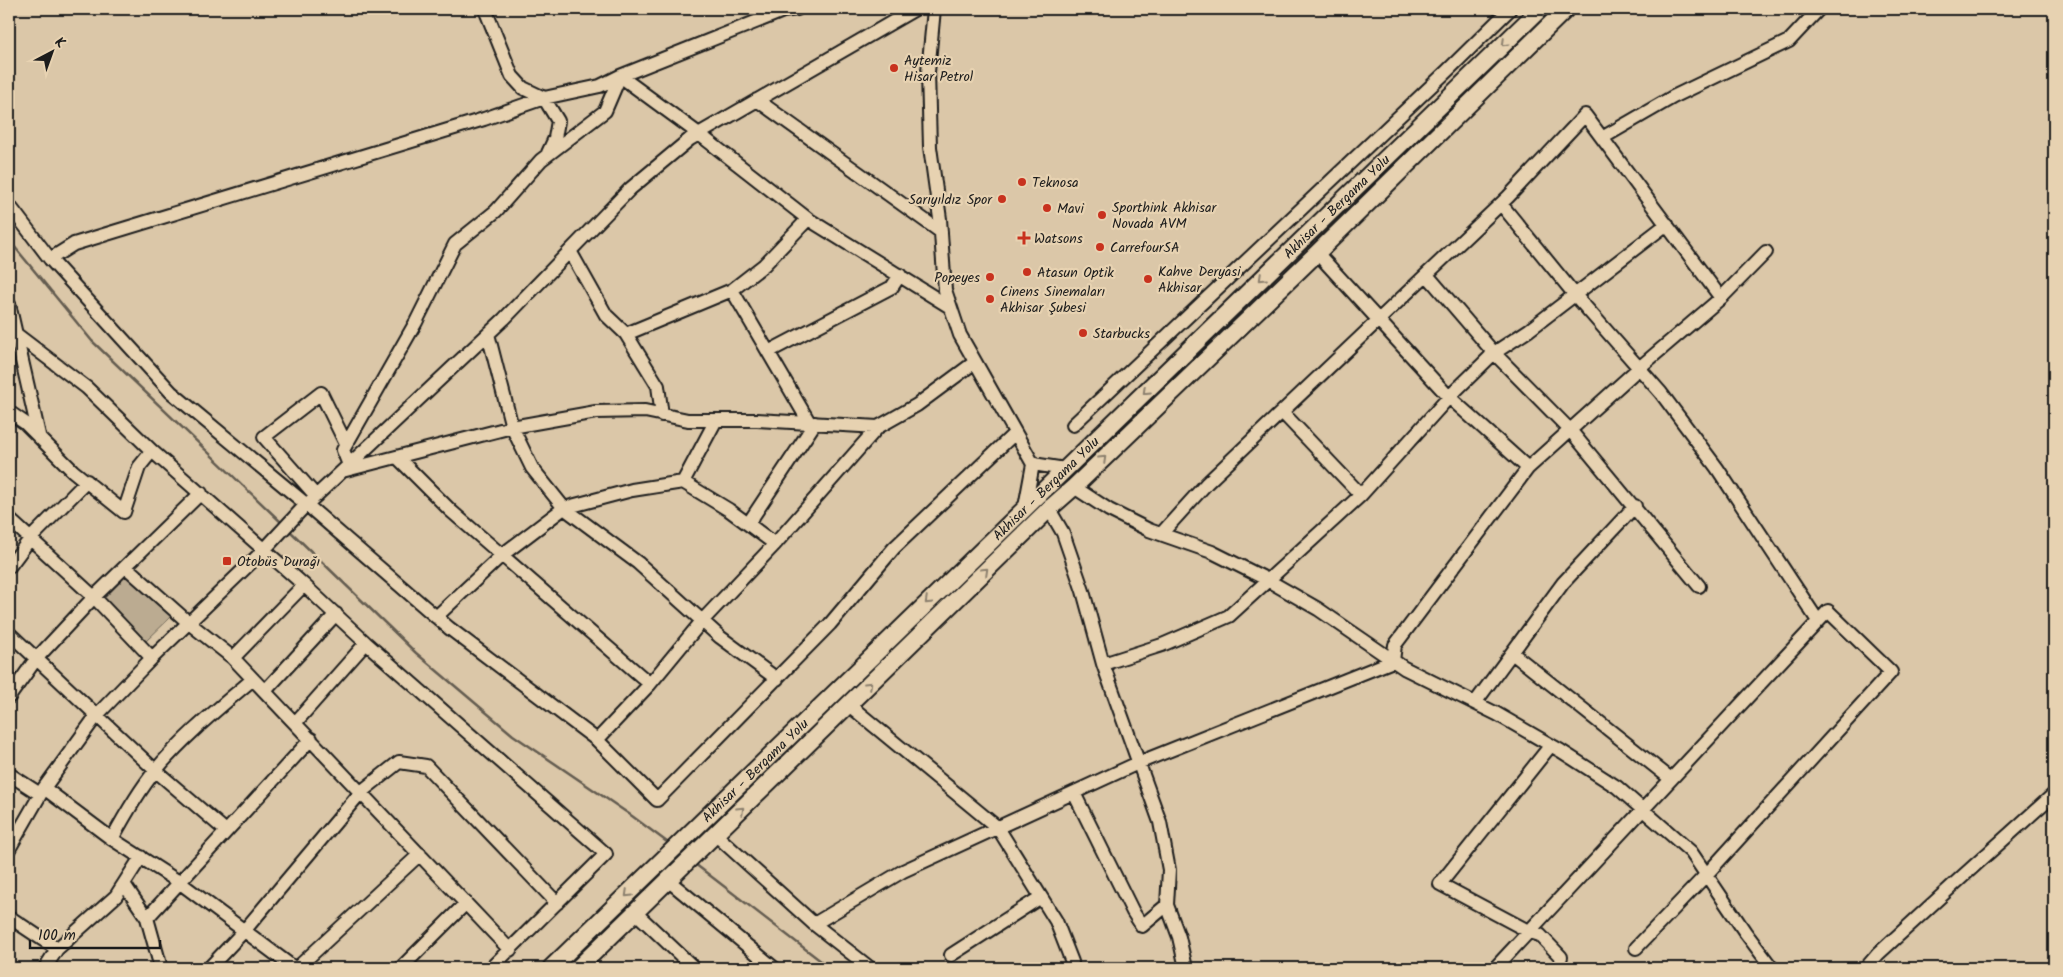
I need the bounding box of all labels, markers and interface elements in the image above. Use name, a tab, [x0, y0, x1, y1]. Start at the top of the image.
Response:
north arrow	[28, 28, 78, 78]
text: K	[49, 32, 71, 54]
one-way arrow	[1501, 37, 1510, 46]
place label: Aytemiz Hisar Petrol	[904, 50, 974, 88]
marker: Aytemiz Hisar Petrol	[888, 62, 900, 74]
street label: Akhisar - Bergama Yolu	[1279, 150, 1396, 264]
place label: Teknosa	[1032, 172, 1079, 194]
marker: Teknosa	[1016, 176, 1028, 188]
place label: Sarıyıldız Spor	[909, 189, 993, 211]
marker: Sarıyıldız Spor	[996, 193, 1008, 205]
place label: Sporthink Akhisar Novada AVM	[1112, 197, 1217, 235]
place label: Mavi	[1057, 198, 1085, 220]
marker: Mavi	[1041, 202, 1053, 214]
marker: Sporthink Akhisar Novada AVM	[1096, 209, 1108, 221]
place label: Watsons	[1034, 228, 1083, 250]
marker: Watsons	[1018, 232, 1030, 244]
place label: CarrefourSA	[1110, 237, 1179, 259]
marker: CarrefourSA	[1094, 241, 1106, 253]
place label: Kahve Deryasi Akhisar	[1158, 261, 1241, 299]
place label: Atasun Optik	[1037, 262, 1114, 284]
marker: Atasun Optik	[1021, 266, 1033, 278]
place label: Popeyes	[934, 267, 980, 289]
marker: Popeyes	[984, 271, 996, 283]
one-way arrow	[1259, 272, 1268, 281]
marker: Kahve Deryasi Akhisar	[1142, 273, 1154, 285]
place label: Cinens Sinemaları Akhisar Şubesi	[1000, 281, 1105, 319]
marker: Cinens Sinemaları Akhisar Şubesi	[984, 293, 996, 305]
place label: Starbucks	[1093, 323, 1150, 345]
marker: Starbucks	[1077, 327, 1089, 339]
one-way arrow	[1142, 385, 1151, 394]
street label: Akhisar - Bergama Yolu	[988, 432, 1105, 546]
one-way arrow	[1097, 456, 1106, 465]
place label: Otobüs Durağı	[237, 551, 321, 573]
marker: Otobüs Durağı	[221, 555, 233, 567]
one-way arrow	[980, 568, 989, 577]
one-way arrow	[925, 595, 934, 604]
one-way arrow	[864, 681, 873, 690]
street label: Akhisar - Bergama Yolu	[697, 714, 814, 828]
one-way arrow	[735, 807, 744, 816]
one-way arrow	[624, 888, 633, 897]
scale bar	[30, 917, 160, 949]
text: 100 m	[38, 924, 76, 948]

